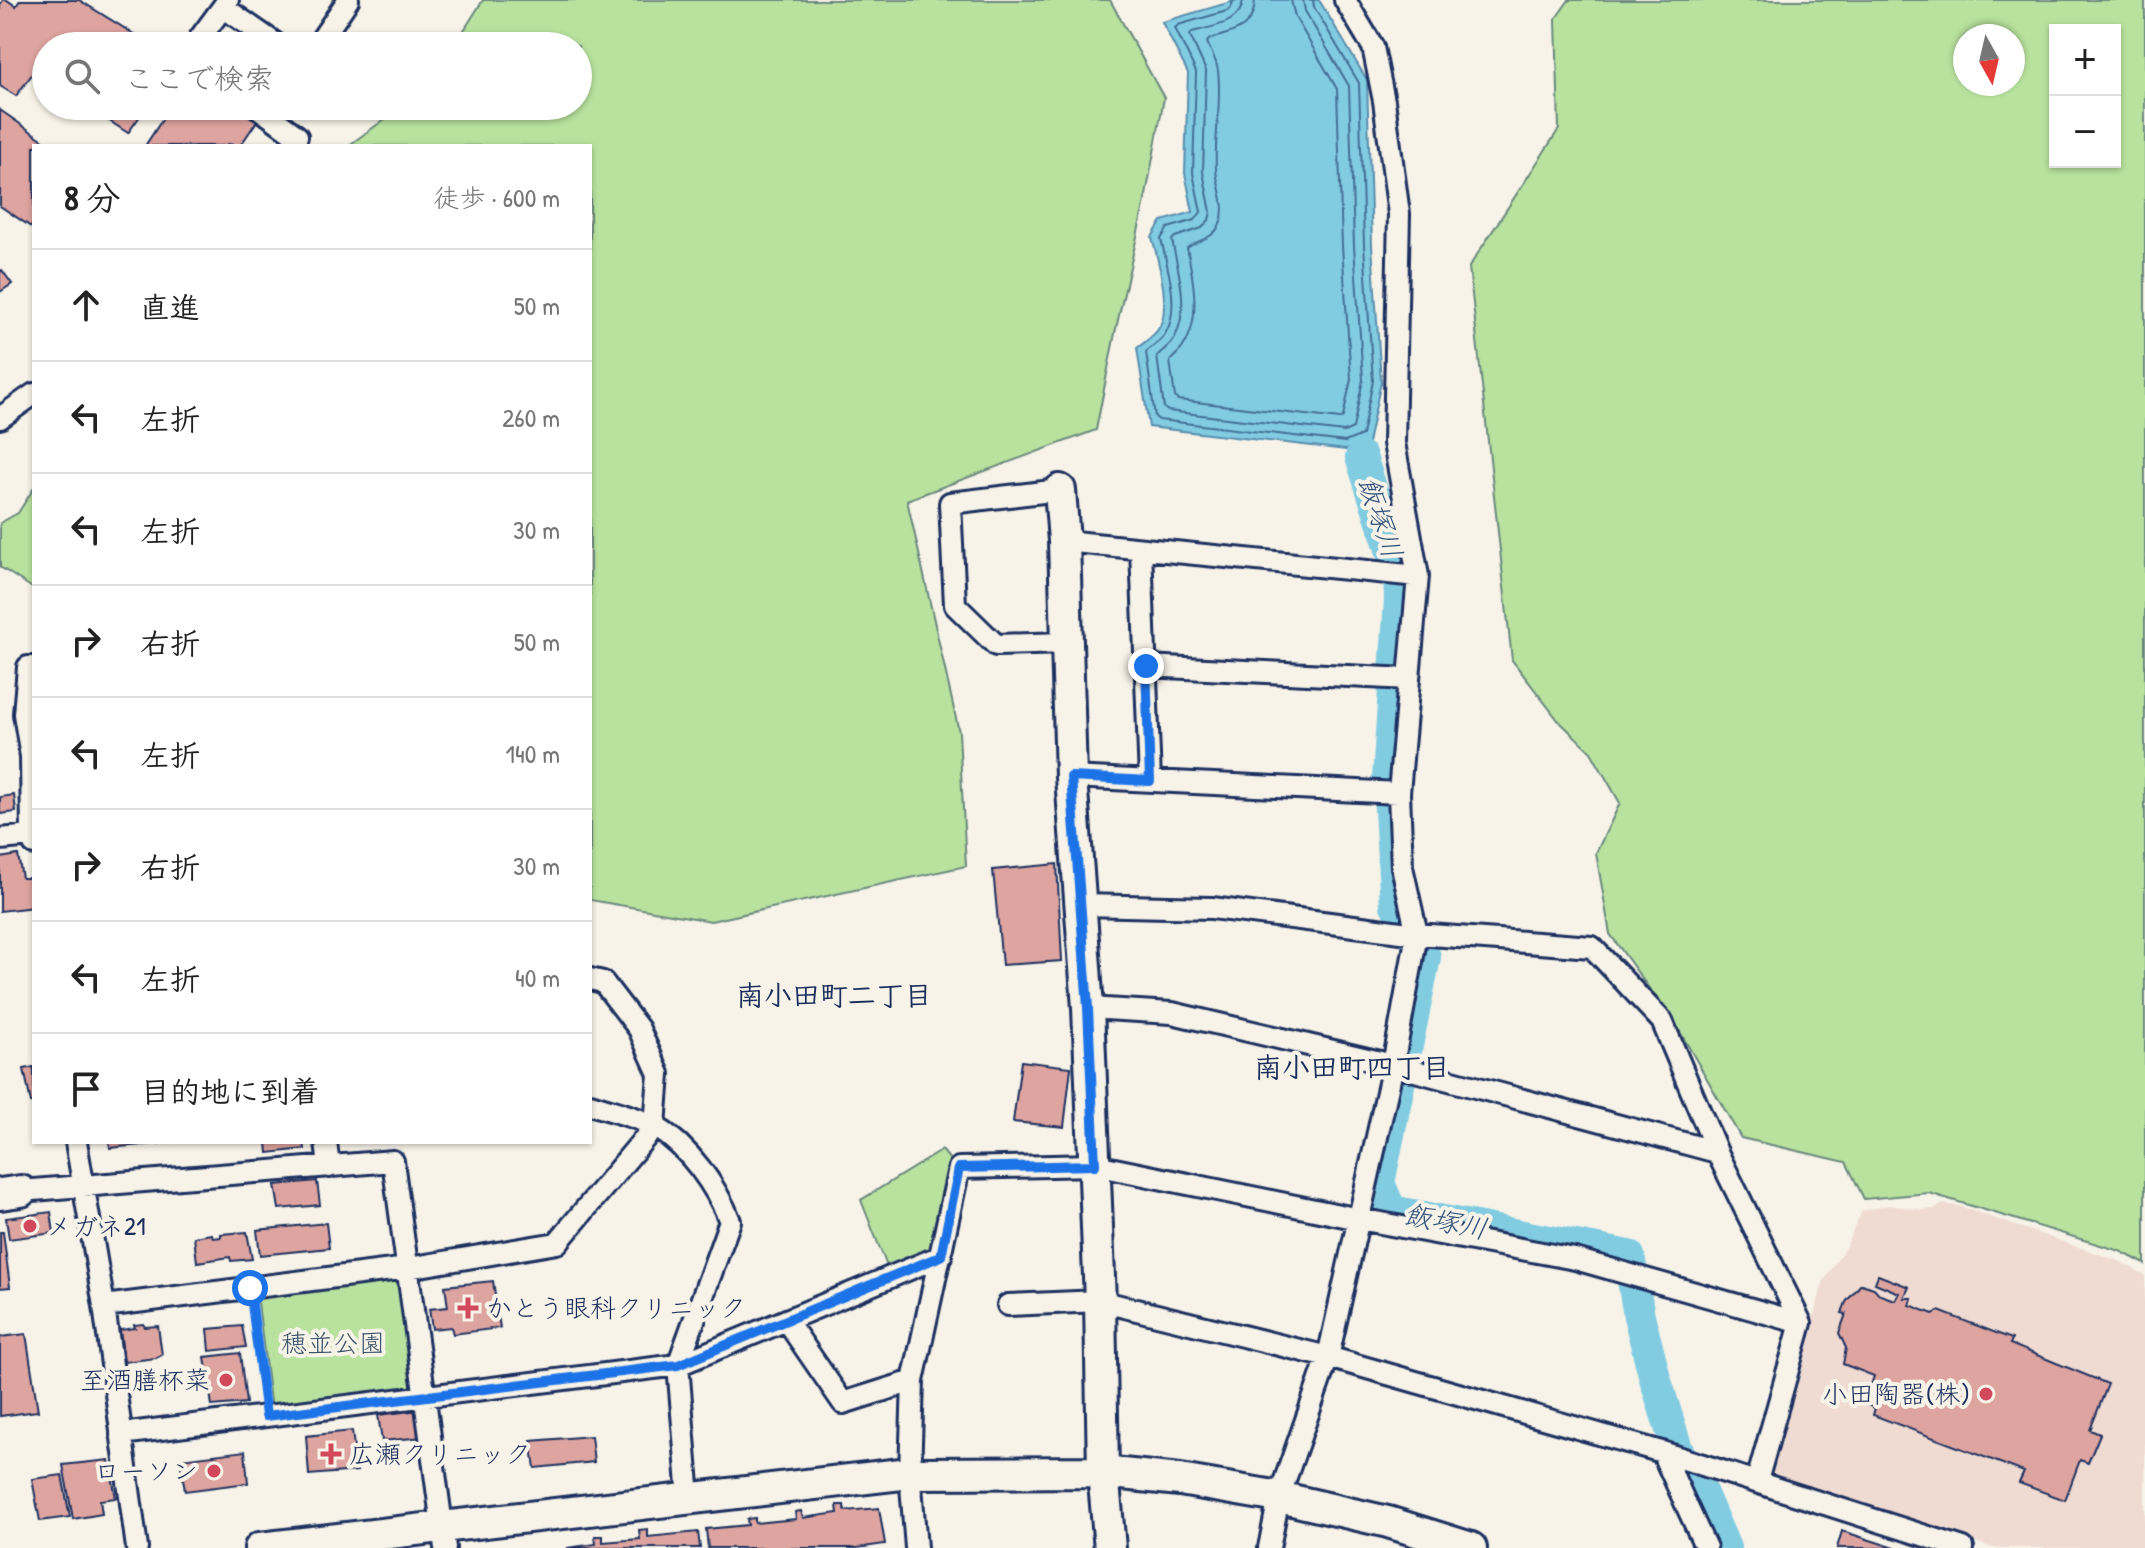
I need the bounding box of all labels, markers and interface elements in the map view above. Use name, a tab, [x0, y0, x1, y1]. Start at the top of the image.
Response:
north arrow	[1953, 24, 2025, 96]
map controls	[2049, 24, 2121, 168]
button: +	[2049, 24, 2121, 96]
search box	[32, 32, 592, 120]
icon: search	[60, 54, 104, 98]
text: ここで検索	[124, 58, 274, 98]
button: −	[2049, 96, 2121, 168]
text: 8 分	[64, 175, 121, 221]
text: 徒歩 · 600 m	[434, 180, 560, 215]
icon: ahead	[64, 283, 108, 327]
text: 直進	[140, 287, 200, 327]
text: 50 m	[514, 288, 560, 323]
icon: left	[64, 395, 108, 439]
text: 左折	[140, 399, 200, 439]
text: 260 m	[502, 400, 560, 435]
water label: 飯塚川	[1350, 471, 1412, 563]
icon: left	[64, 507, 108, 551]
text: 左折	[140, 511, 200, 551]
text: 30 m	[513, 512, 560, 547]
icon: right	[64, 619, 108, 663]
text: 右折	[140, 623, 200, 663]
text: 50 m	[514, 624, 560, 659]
route end	[1128, 648, 1164, 684]
icon: left	[64, 731, 108, 775]
text: 左折	[140, 735, 200, 775]
text: 140 m	[506, 736, 560, 771]
icon: right	[64, 843, 108, 887]
text: 右折	[140, 847, 200, 887]
text: 30 m	[513, 848, 560, 883]
icon: left	[64, 955, 108, 999]
text: 左折	[140, 959, 200, 999]
text: 40 m	[515, 960, 560, 995]
district label: 南小田町二丁目	[736, 976, 932, 1014]
district label: 南小田町四丁目	[1254, 1048, 1450, 1086]
icon: arrive	[64, 1067, 108, 1111]
text: 目的地に到着	[140, 1071, 320, 1111]
water label: 飯塚川	[1401, 1194, 1491, 1248]
place label: メガネ21	[46, 1208, 146, 1243]
marker: メガネ21	[21, 1217, 39, 1235]
route start	[232, 1270, 268, 1306]
place label: かとう眼科クリニック	[486, 1290, 746, 1325]
marker: かとう眼科クリニック	[457, 1297, 479, 1319]
park label: 穂並公園	[281, 1325, 385, 1360]
place label: 至酒膳杯菜	[80, 1362, 210, 1397]
marker: 至酒膳杯菜	[217, 1371, 235, 1389]
place label: 小田陶器(株)	[1822, 1376, 1970, 1411]
marker: 小田陶器(株)	[1977, 1385, 1995, 1403]
place label: 広瀬クリニック	[349, 1436, 531, 1471]
marker: 広瀬クリニック	[320, 1443, 342, 1465]
place label: ローソン	[94, 1453, 198, 1488]
marker: ローソン	[205, 1462, 223, 1480]

